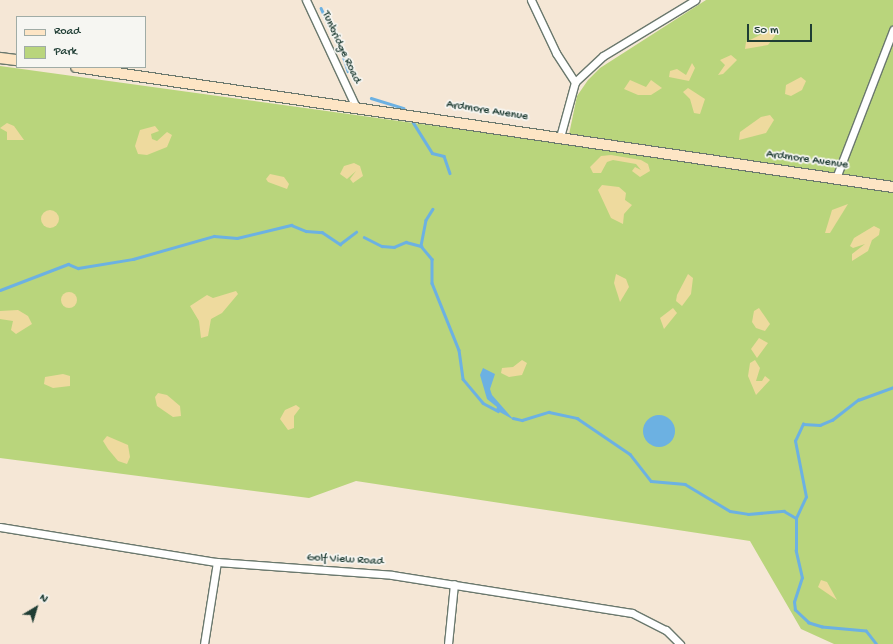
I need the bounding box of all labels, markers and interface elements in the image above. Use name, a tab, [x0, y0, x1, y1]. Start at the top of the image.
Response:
street label: Tunbridge Road	[317, 10, 363, 86]
legend	[16, 16, 146, 68]
scale bar	[749, 16, 814, 42]
text: 50 m	[754, 24, 779, 38]
text: Road	[54, 25, 80, 39]
text: Park	[54, 45, 77, 59]
street label: Ardmore Avenue	[445, 98, 529, 126]
street label: Ardmore Avenue	[765, 148, 849, 174]
street label: Golf View Road	[306, 552, 384, 570]
north arrow	[16, 588, 56, 628]
text: N	[37, 592, 50, 605]

